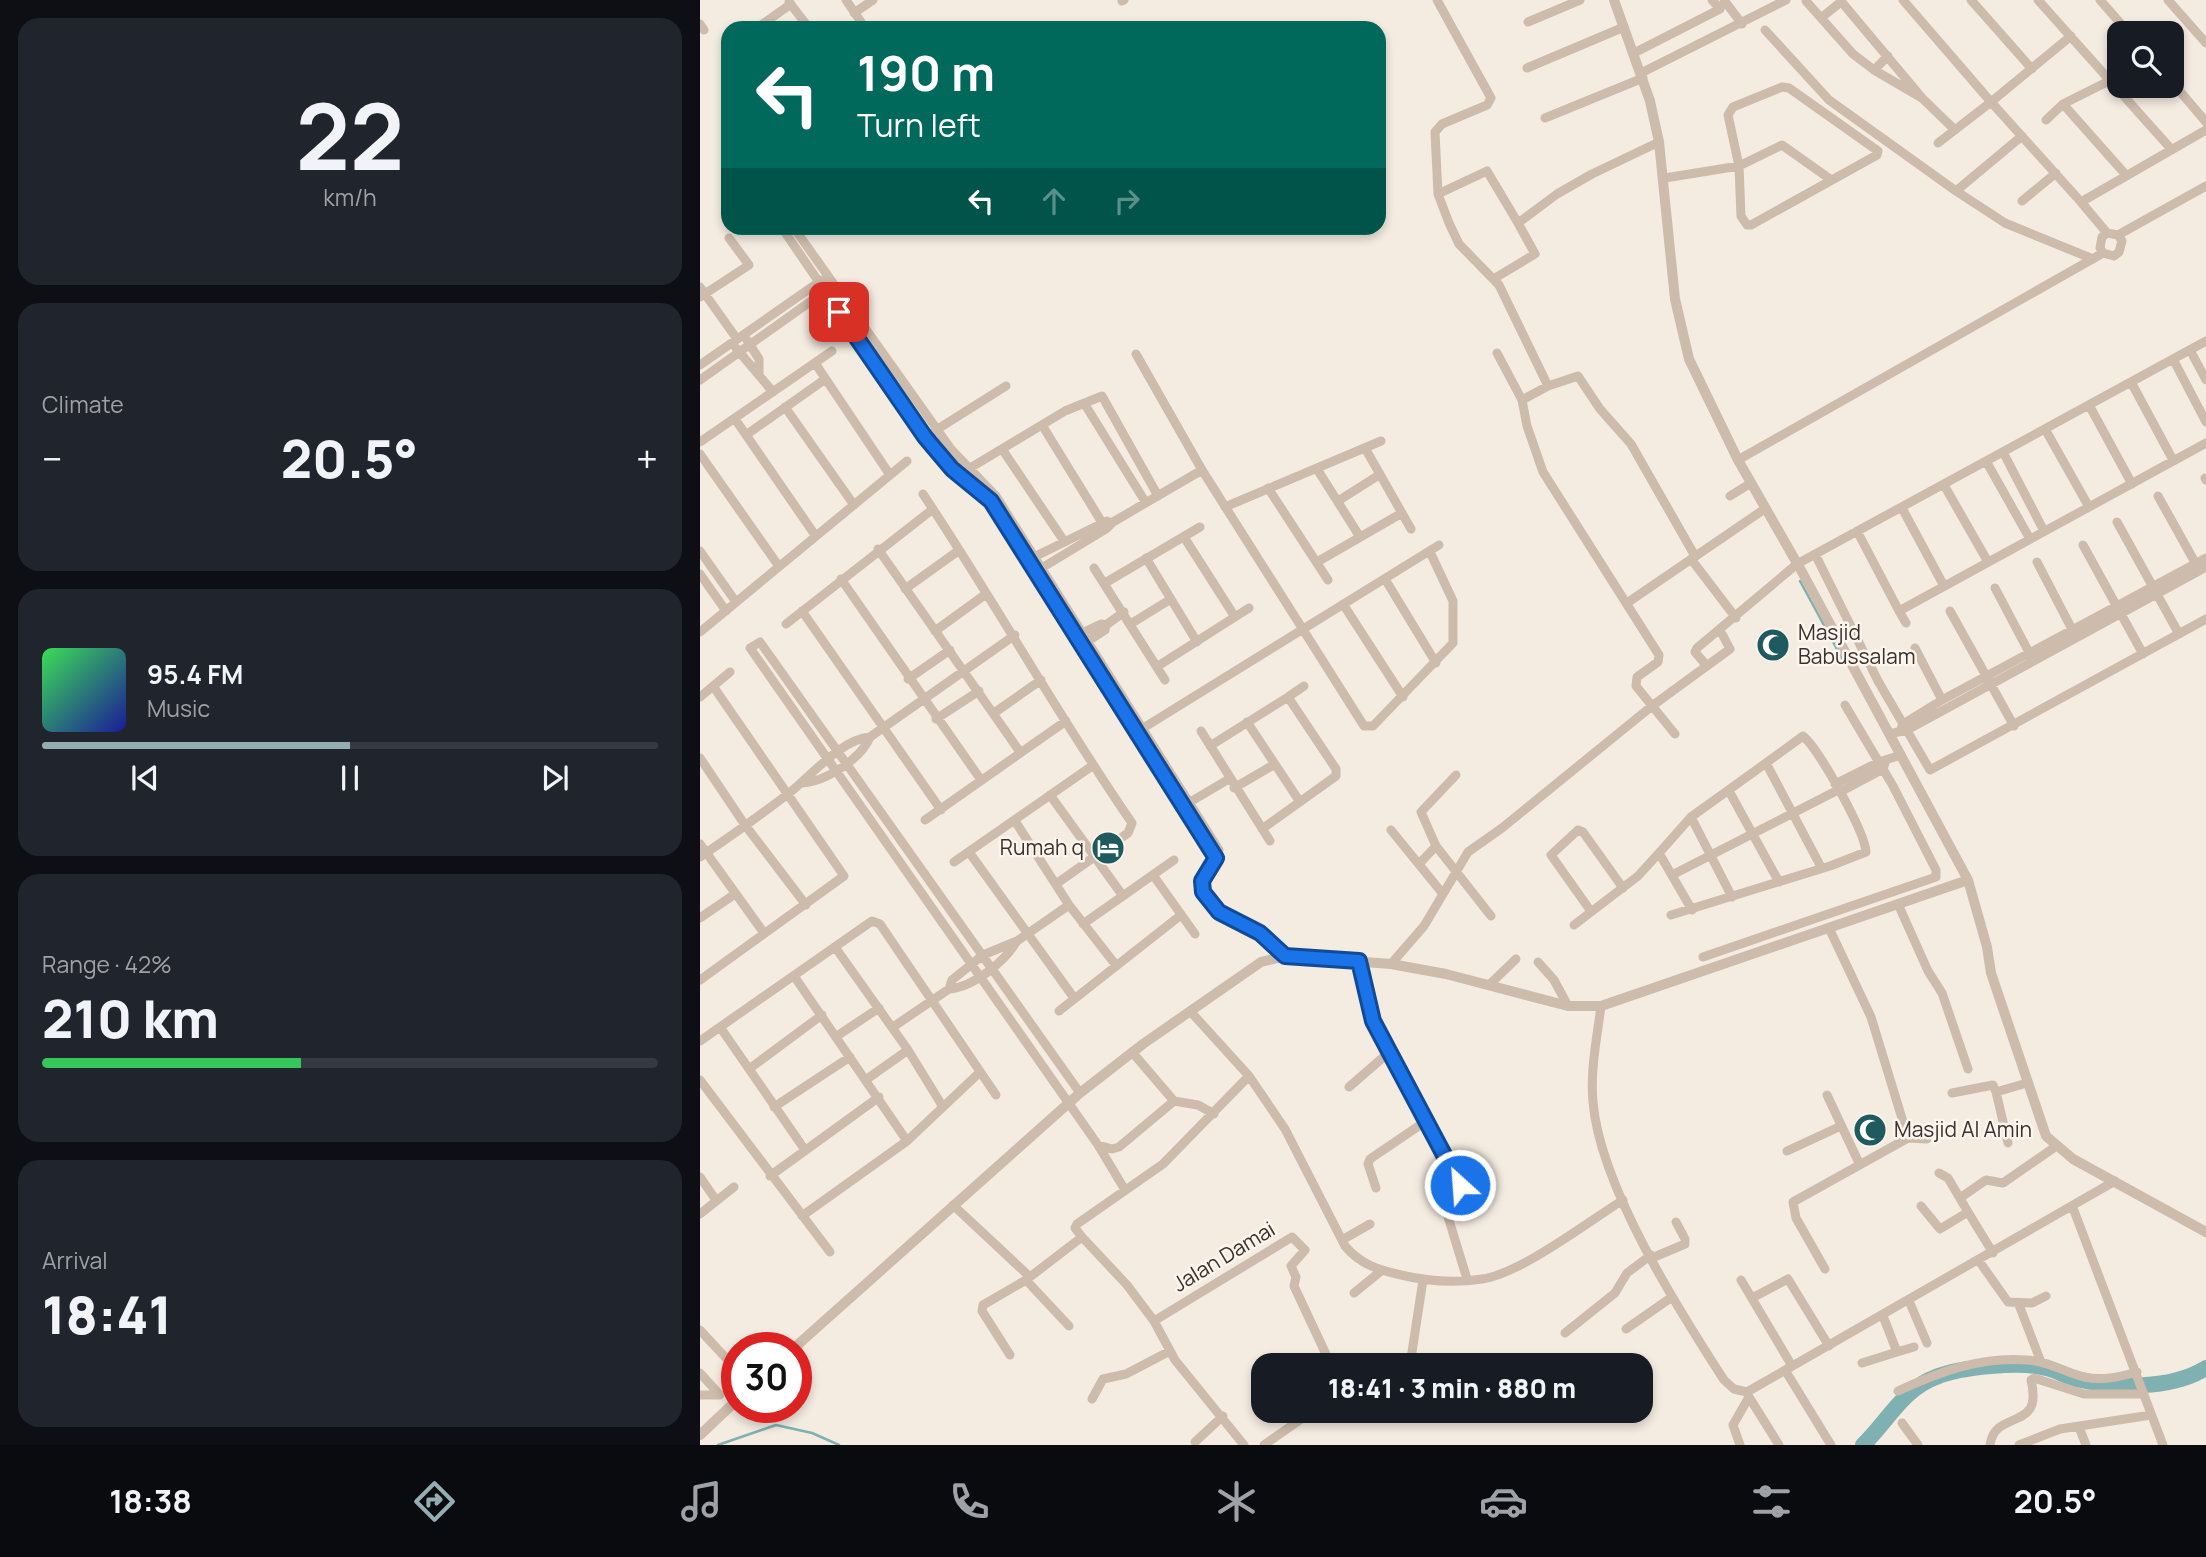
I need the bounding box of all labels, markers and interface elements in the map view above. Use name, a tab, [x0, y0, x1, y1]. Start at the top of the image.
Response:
map controls	[2107, 21, 2184, 98]
button: search	[2107, 21, 2184, 98]
text: 190 m	[857, 39, 995, 106]
icon: left	[742, 49, 833, 140]
text: 22	[296, 73, 404, 197]
text: Turn left	[857, 103, 981, 147]
text: km/h	[323, 181, 377, 213]
icon: left	[962, 182, 1000, 220]
icon: ahead	[1035, 182, 1073, 220]
icon: right	[1108, 182, 1146, 220]
pin	[809, 282, 869, 342]
icon: arrive	[820, 293, 858, 331]
text: Climate	[42, 388, 124, 420]
text: 20.5°	[281, 423, 418, 494]
text: −	[42, 432, 63, 484]
text: +	[636, 432, 658, 484]
place label: Masjid Babussalam	[1798, 618, 1916, 670]
mosque icon: Masjid Babussalam	[1754, 626, 1792, 664]
text: 95.4 FM	[147, 656, 243, 692]
text: Music	[147, 692, 210, 724]
icon: previous	[126, 759, 164, 797]
icon: pause	[331, 759, 369, 797]
icon: next	[536, 759, 574, 797]
hotel icon: Rumah q	[1089, 829, 1127, 867]
place label: Rumah q	[1000, 833, 1084, 861]
text: Range · 42%	[42, 948, 172, 980]
text: 210 km	[42, 983, 219, 1054]
mosque icon: Masjid Al Amin	[1851, 1111, 1889, 1149]
place label: Masjid Al Amin	[1894, 1115, 2032, 1143]
position arrow	[1423, 1148, 1497, 1222]
street label: Jalan Damai	[1167, 1215, 1280, 1298]
text: Arrival	[42, 1244, 108, 1276]
text: 18:41	[42, 1279, 172, 1350]
speed limit sign: 30	[721, 1332, 812, 1423]
text: 18:41 · 3 min · 880 m	[1328, 1370, 1576, 1406]
icon: directions	[410, 1477, 459, 1526]
icon: music	[677, 1477, 726, 1526]
icon: phone	[945, 1477, 994, 1526]
icon: climate	[1212, 1477, 1261, 1526]
icon: car	[1479, 1477, 1528, 1526]
icon: filters	[1747, 1477, 1796, 1526]
text: 18:38	[109, 1479, 192, 1523]
text: 20.5°	[2014, 1479, 2097, 1523]

